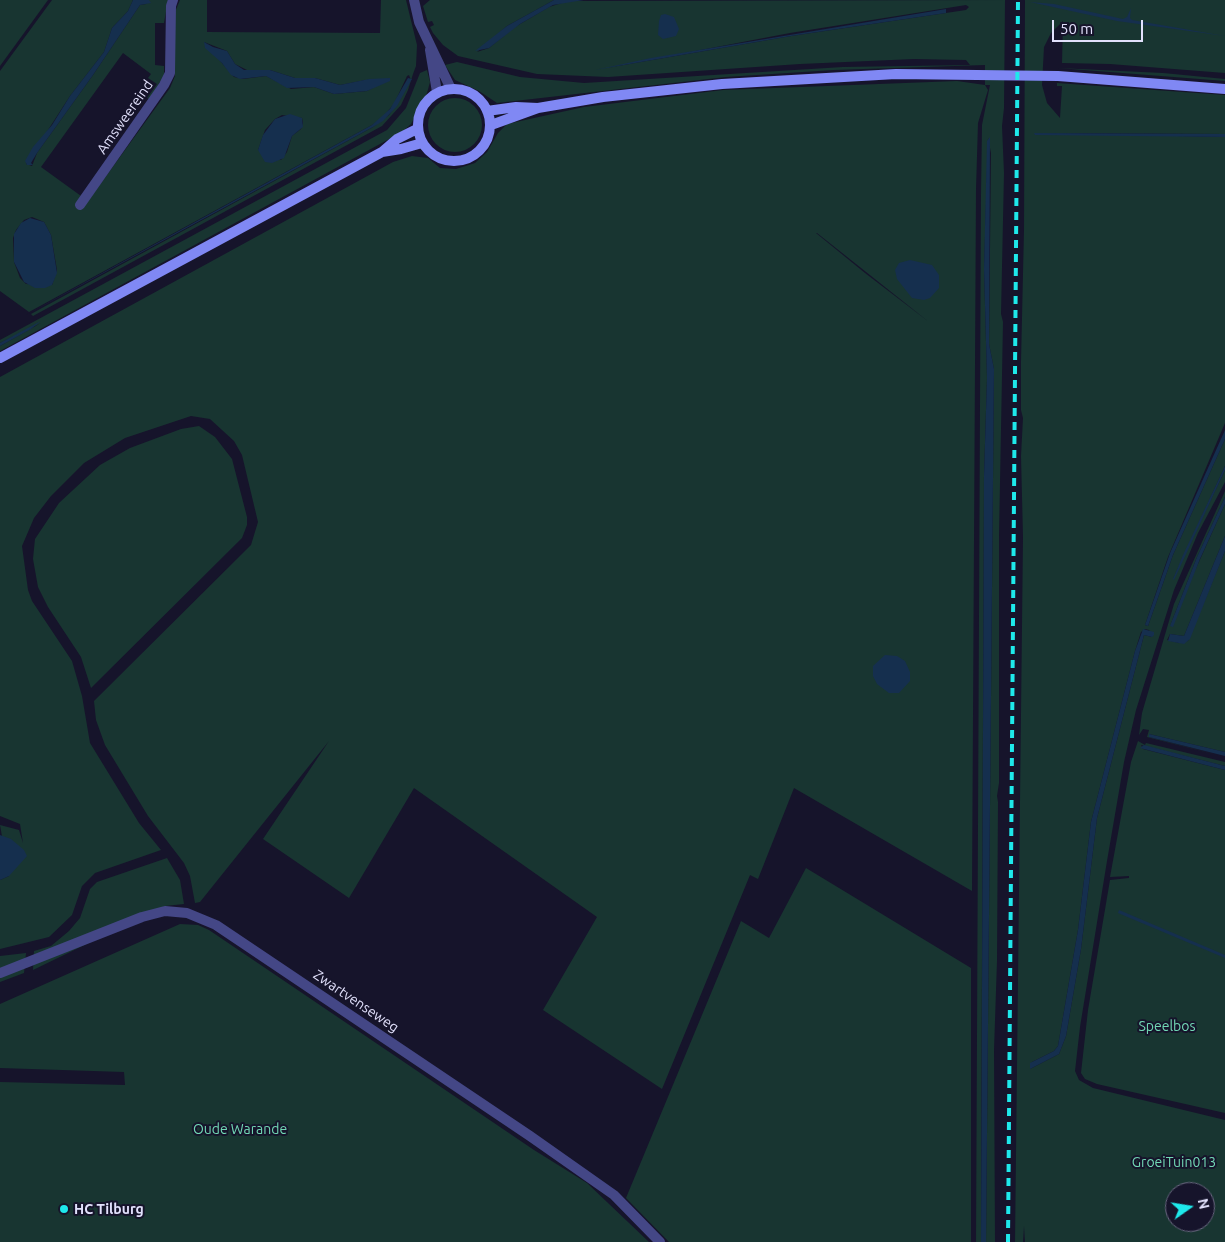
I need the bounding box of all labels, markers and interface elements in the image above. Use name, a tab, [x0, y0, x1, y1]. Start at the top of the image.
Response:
scale bar	[1055, 10, 1146, 42]
text: 50 m	[1060, 20, 1093, 37]
street label: Amsweereind	[93, 77, 157, 157]
street label: Zwartvenseweg	[310, 966, 402, 1036]
park label: Speelbos	[1138, 1018, 1196, 1034]
park label: Oude Warande	[193, 1121, 287, 1137]
park label: GroeiTuin013	[1132, 1154, 1216, 1170]
north arrow	[1165, 1182, 1215, 1232]
text: N	[1195, 1197, 1213, 1211]
place label: HC Tilburg	[74, 1201, 144, 1217]
marker: HC Tilburg	[58, 1203, 70, 1215]

